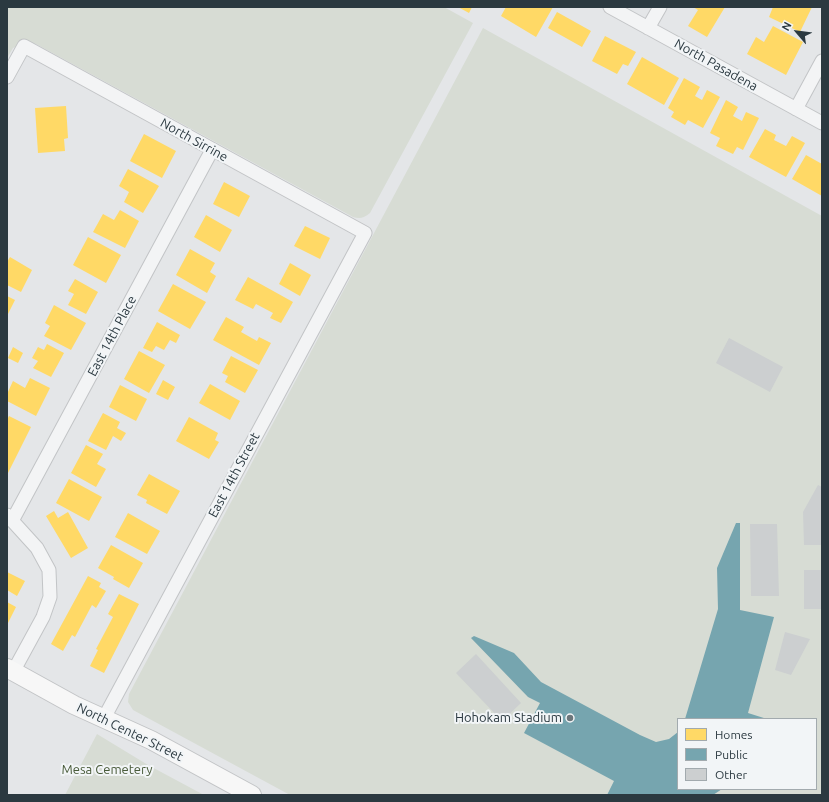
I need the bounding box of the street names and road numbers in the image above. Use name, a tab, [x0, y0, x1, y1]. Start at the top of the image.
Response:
street label: North Pasadena	[672, 36, 760, 94]
street label: North Sirrine	[157, 115, 231, 165]
street label: East 14th Place	[84, 293, 140, 379]
street label: East 14th Street	[205, 430, 263, 520]
street label: North Center Street	[74, 699, 186, 765]

